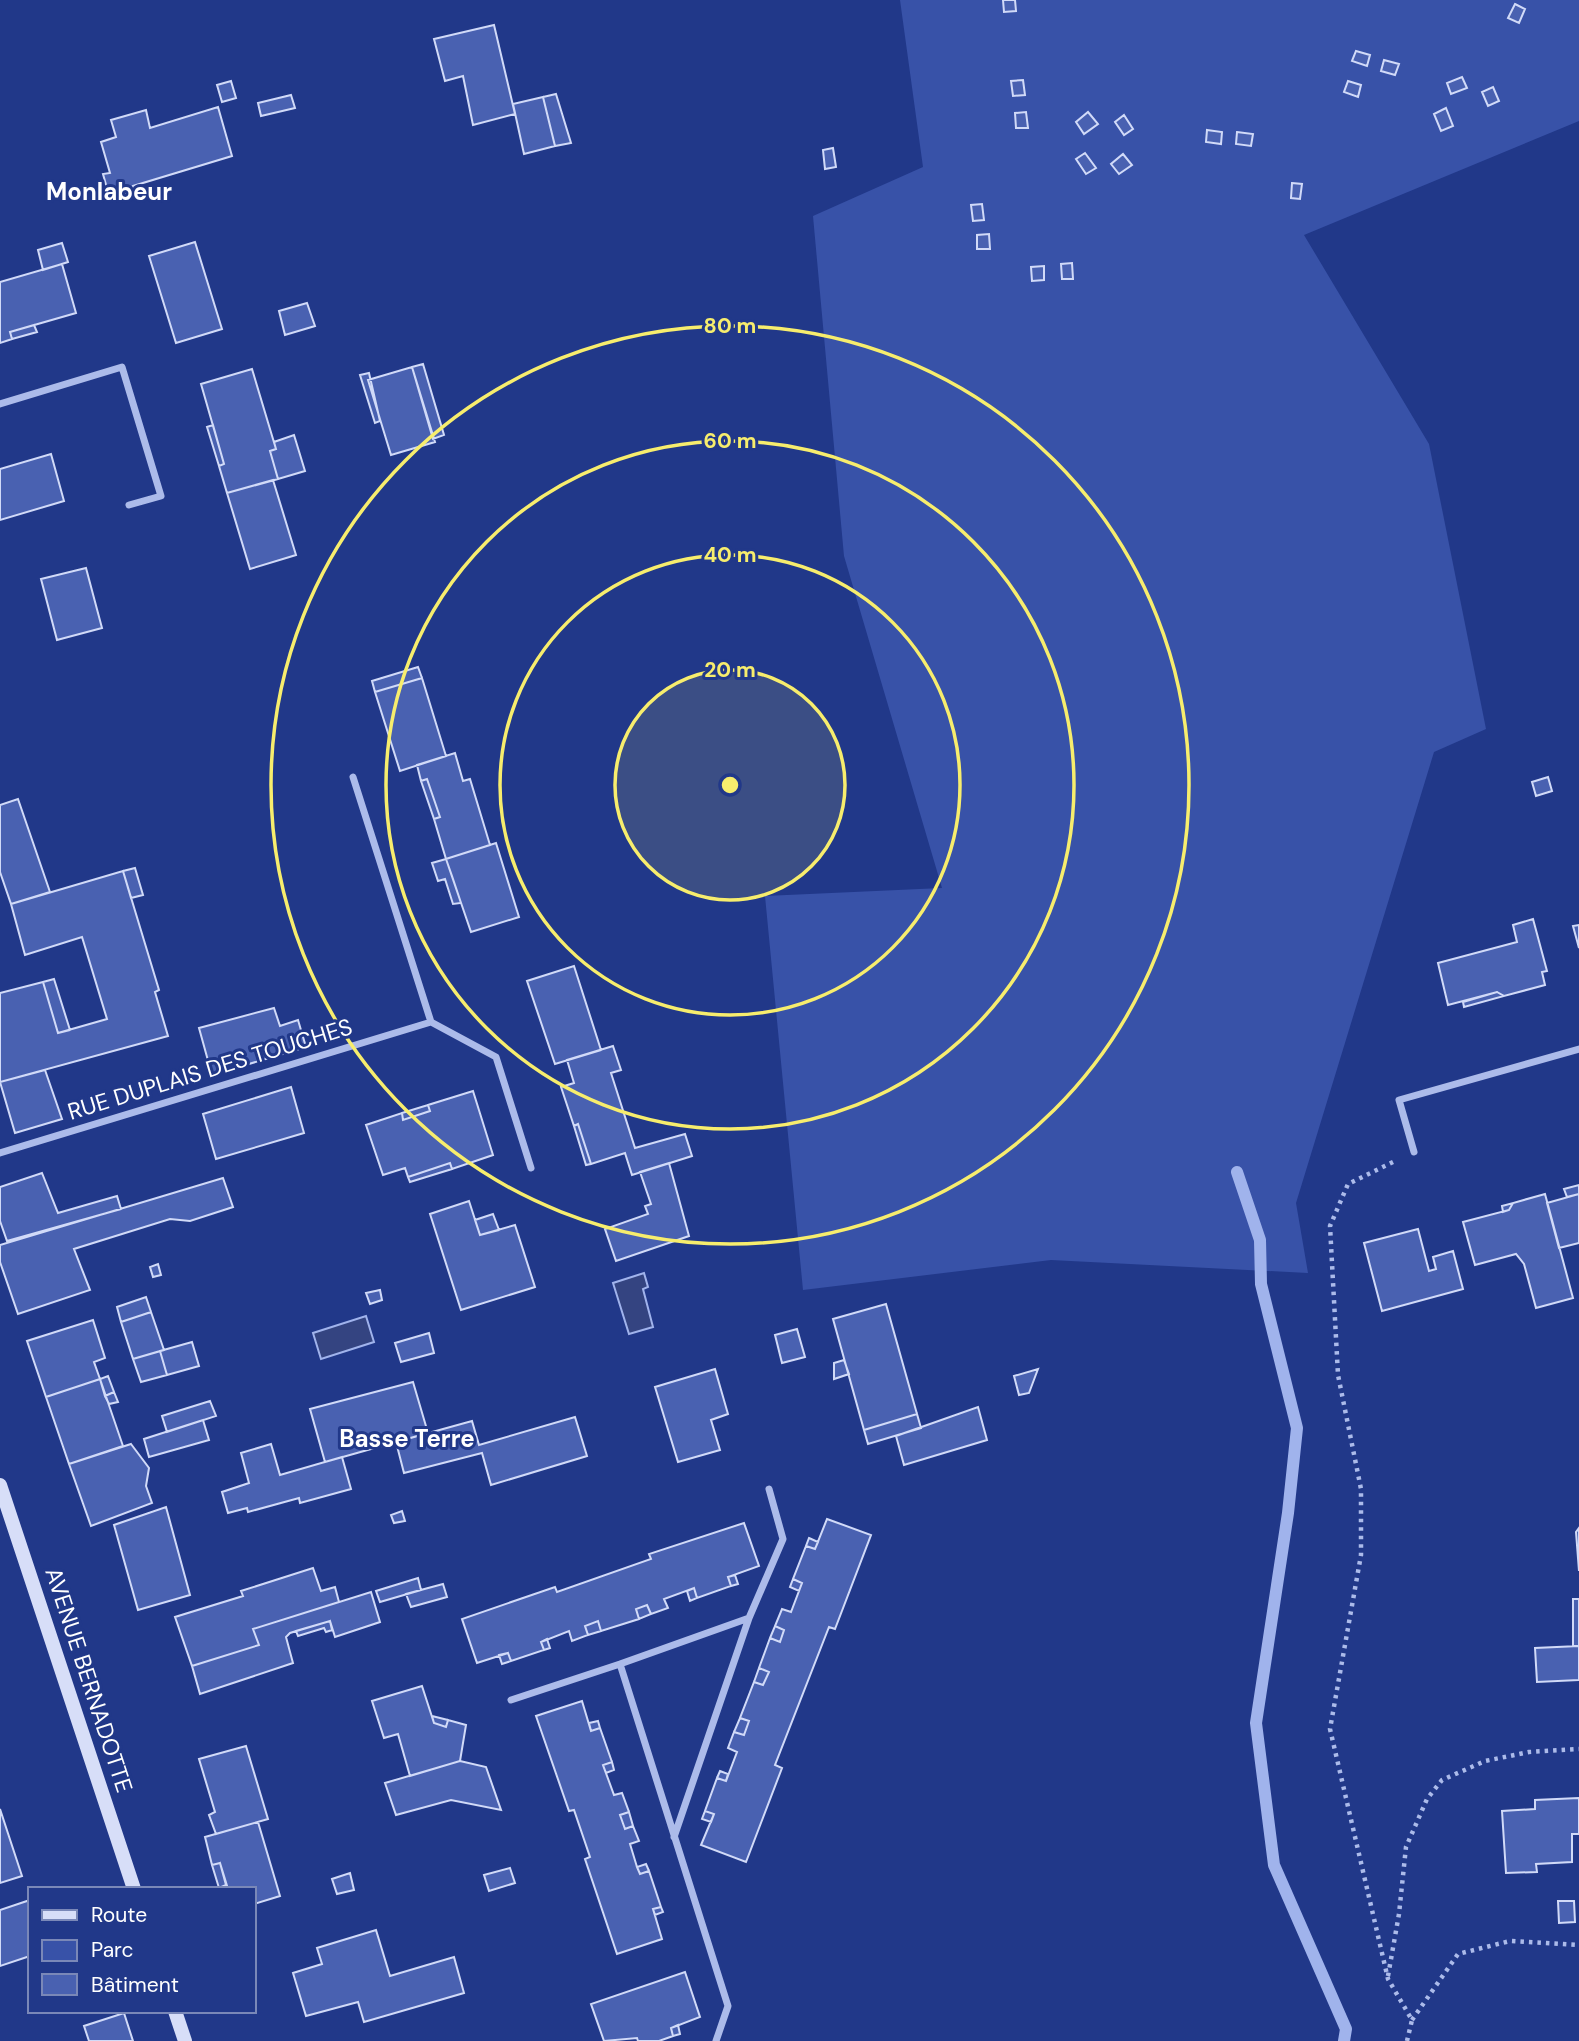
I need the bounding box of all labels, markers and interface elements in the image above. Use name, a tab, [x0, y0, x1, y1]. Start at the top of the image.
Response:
district label: Monlabeur	[46, 176, 172, 207]
text: 80 m	[704, 312, 756, 340]
text: 60 m	[704, 427, 756, 455]
text: 40 m	[703, 541, 757, 569]
text: 20 m	[704, 656, 756, 684]
centre of rings	[718, 773, 742, 797]
street label: RUE DUPLAIS DES TOUCHES	[64, 1011, 356, 1127]
district label: Basse Terre	[339, 1423, 475, 1454]
street label: AVENUE BERNADOTTE	[38, 1564, 140, 1796]
legend	[28, 1887, 256, 2013]
text: Route	[91, 1901, 147, 1929]
text: Parc	[91, 1936, 134, 1964]
text: Bâtiment	[91, 1971, 179, 1999]

